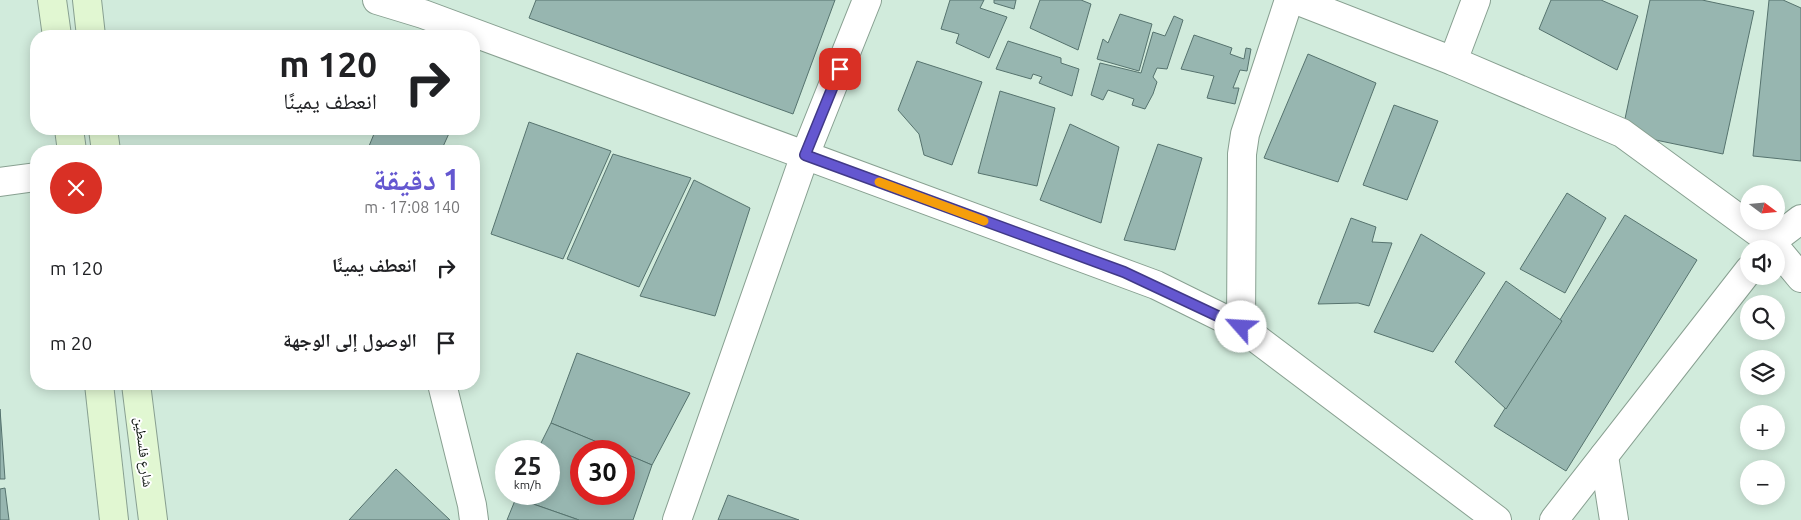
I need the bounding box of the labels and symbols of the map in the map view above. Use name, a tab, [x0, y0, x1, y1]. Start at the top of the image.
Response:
pin	[819, 48, 861, 90]
north arrow	[1740, 185, 1785, 230]
position arrow	[1214, 300, 1266, 352]
street label: شارع فلسطين	[130, 416, 156, 488]
speed limit sign: 30	[570, 440, 635, 505]

